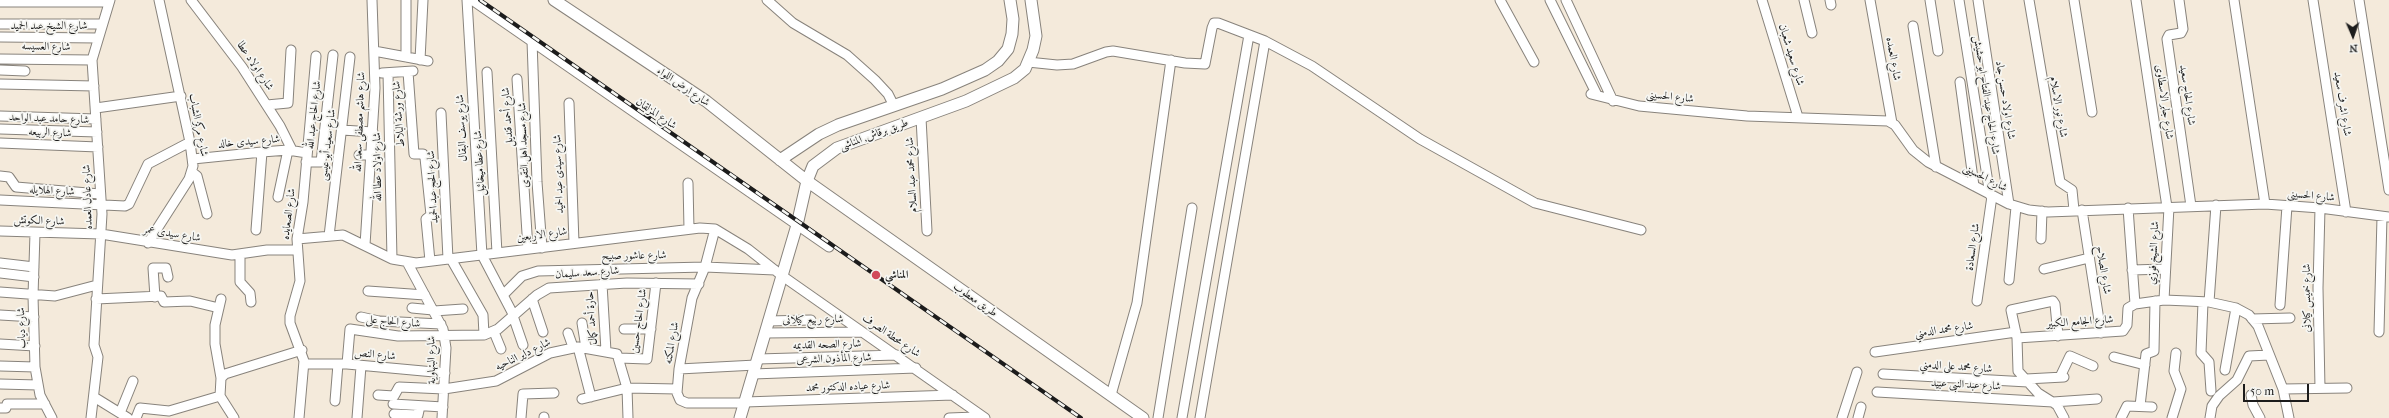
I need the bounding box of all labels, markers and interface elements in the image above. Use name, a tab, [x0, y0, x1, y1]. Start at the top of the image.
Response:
north arrow	[2333, 16, 2373, 56]
street label: شارع الشيخ عبد الحميد	[11, 19, 87, 33]
street label: شارع سعيد شعبان	[1775, 23, 1807, 87]
street label: شارع الحاج عبد الفتاح ابو حشيش	[1970, 35, 2002, 155]
street label: شارع العمده	[1883, 36, 1903, 82]
street label: شارع اولاد عطا	[234, 39, 276, 93]
street label: شارع العسيسه	[21, 40, 71, 54]
text: N	[2349, 42, 2358, 55]
street label: شارع اولاد حسن جاد	[1992, 60, 2018, 140]
street label: شارع ارض اللواء	[654, 64, 712, 110]
street label: شارع جابر الاسطاوى	[2152, 64, 2176, 140]
street label: شارع الحاج سعيد	[2176, 64, 2198, 126]
street label: شارع اشرف سعيد	[2330, 71, 2354, 137]
street label: شارع هاشم مصطفى سعد الله	[352, 72, 368, 172]
street label: شارع نور الاسلام	[2046, 75, 2070, 139]
street label: شارع الحاج عبد الله	[304, 80, 324, 150]
street label: شارع ورشة البلاط	[390, 80, 408, 148]
street label: شارع أحمد قنديل	[499, 87, 517, 147]
street label: شارع الحسينى	[1646, 88, 1694, 106]
street label: شارع مركز الشباب	[185, 92, 211, 158]
street label: شارع يوسف البقال	[454, 94, 470, 162]
street label: شارع المزلقان	[633, 96, 679, 132]
street label: شارع مسجد اهل التقوى	[516, 102, 532, 188]
street label: شارع سعيد أبو عيسى	[317, 108, 339, 182]
street label: شارع حامد عبد الواحد	[9, 111, 89, 127]
street label: طريق برقاش, المناشى	[838, 116, 910, 154]
street label: شارع الربيعه	[28, 126, 72, 140]
street label: شارع عطا ميخائيل	[472, 130, 488, 196]
street label: شارع اولاد عطا الله	[371, 132, 385, 202]
street label: شارع سيدى خالد	[217, 133, 281, 151]
street label: شارع سيدى عبد الحميد	[551, 134, 567, 214]
street label: شارع محمد عبد السلام	[903, 137, 921, 213]
street label: شارع الحج عبد الحميد	[424, 150, 442, 224]
street label: شارع الحسينى	[1961, 161, 2009, 195]
street label: شارع عادل العمده	[80, 164, 96, 230]
street label: شارع الهلايله	[29, 183, 75, 199]
street label: شارع الحسينى	[2287, 187, 2335, 205]
street label: شارع الصعايده	[279, 188, 299, 240]
street label: شارع الكوتش	[13, 214, 65, 228]
street label: شارع الشيخ فوزي	[2146, 221, 2162, 285]
street label: شارع سيدى عمر	[142, 223, 202, 245]
street label: شارع السعادة	[1963, 223, 1983, 271]
street label: شارع الاربعين	[516, 225, 568, 245]
street label: شارع الصلاح	[2093, 245, 2113, 295]
street label: شارع عاشور صبيح	[601, 249, 667, 263]
street label: شارع سعد سليمان	[554, 264, 620, 282]
street label: شارع خميس كيلانى	[2300, 264, 2314, 332]
place label: المناشي	[885, 268, 908, 282]
marker: المناشي	[870, 269, 882, 281]
street label: طريق معطوب	[950, 280, 1000, 320]
street label: شارع الحاج حسين	[628, 288, 650, 354]
street label: حارة أحمد كمال	[584, 291, 600, 345]
street label: شارع دياب	[15, 307, 29, 349]
street label: شارع محطة الصرف	[859, 312, 923, 360]
street label: شارع الحاج على	[365, 313, 421, 331]
street label: شارع ربيع كيلانى	[782, 313, 844, 327]
street label: شارع الجامع الكبير	[2046, 313, 2114, 331]
street label: شارع محمد الدمني	[1914, 319, 1974, 341]
street label: شارع المكنه	[662, 321, 682, 365]
street label: شارع البنهاوية	[425, 336, 439, 384]
street label: شارع داير الناحيه	[493, 336, 553, 374]
street label: شارع الصحه القديمه	[792, 337, 862, 353]
street label: شارع النص	[354, 347, 396, 363]
street label: شارع المأذون الشرعى	[796, 351, 872, 367]
street label: شارع محمد على الدمني	[1919, 358, 1993, 376]
scale bar	[2245, 376, 2311, 402]
street label: شارع عبد النبى عبيد	[1931, 377, 2001, 393]
street label: شارع عياده الدكتور محمد	[806, 379, 890, 395]
text: 50 m	[2250, 384, 2274, 398]

